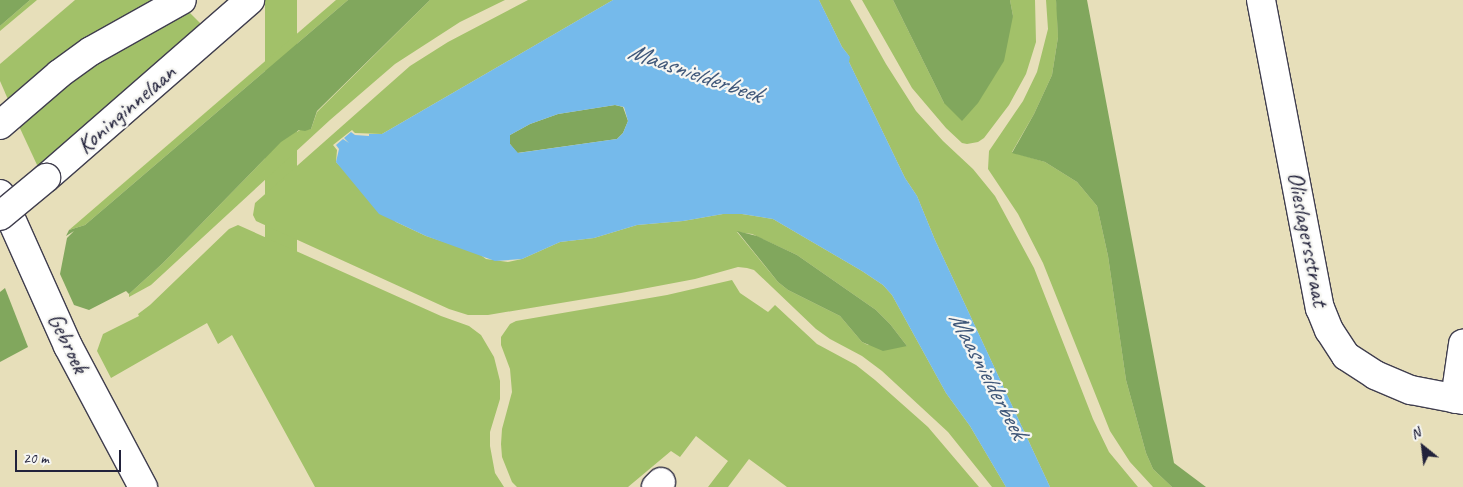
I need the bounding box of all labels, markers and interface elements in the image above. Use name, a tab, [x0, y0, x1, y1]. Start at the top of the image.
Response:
water label: Maasnielderbeek	[624, 36, 766, 110]
street label: Koninginnelaan	[71, 58, 181, 160]
street label: Olieslagersstraat	[1281, 169, 1335, 309]
water label: Maasnielderbeek	[942, 307, 1034, 443]
street label: Gebroek	[41, 308, 95, 378]
north arrow	[1398, 422, 1448, 472]
text: N	[1408, 424, 1423, 443]
scale bar	[18, 440, 124, 472]
text: 20 m	[23, 449, 49, 468]

